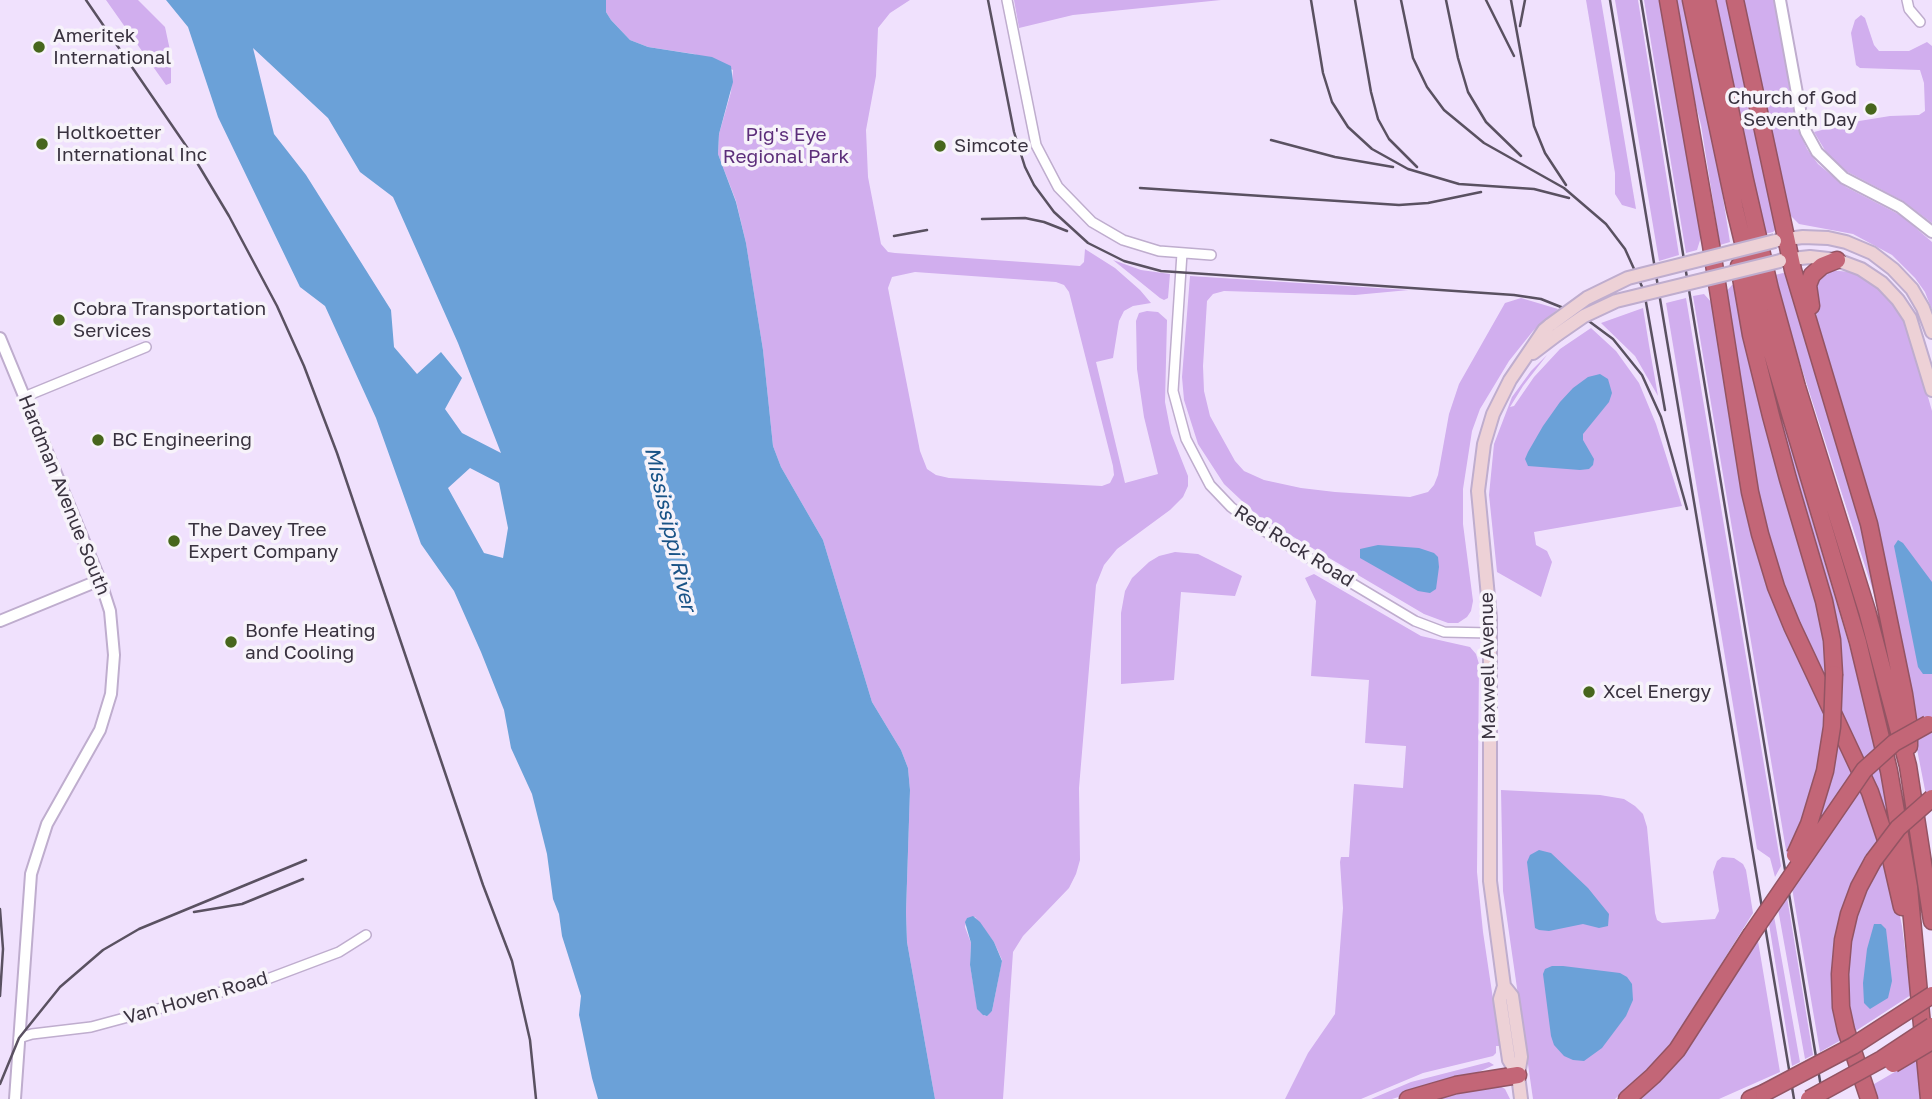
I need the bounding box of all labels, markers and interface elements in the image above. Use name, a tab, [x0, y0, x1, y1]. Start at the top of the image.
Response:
place label: Ameritek International	[53, 25, 171, 69]
marker: Ameritek International	[31, 39, 47, 55]
place label: Church of God Seventh Day	[1728, 87, 1857, 131]
marker: Church of God Seventh Day	[1863, 101, 1879, 117]
place label: Holtkoetter International Inc	[56, 122, 207, 166]
park label: Pig's Eye Regional Park	[723, 124, 849, 168]
place label: Simcote	[954, 135, 1028, 157]
marker: Holtkoetter International Inc	[34, 136, 50, 152]
marker: Simcote	[932, 138, 948, 154]
place label: Cobra Transportation Services	[73, 298, 266, 342]
marker: Cobra Transportation Services	[51, 312, 67, 328]
street label: Hardman Avenue South	[13, 391, 115, 599]
place label: BC Engineering	[112, 429, 252, 451]
marker: BC Engineering	[90, 432, 106, 448]
water label: Mississippi River	[639, 444, 701, 614]
street label: Red Rock Road	[1230, 500, 1358, 592]
place label: The Davey Tree Expert Company	[188, 519, 338, 563]
marker: The Davey Tree Expert Company	[166, 533, 182, 549]
street label: Maxwell Avenue	[1475, 592, 1501, 740]
place label: Bonfe Heating and Cooling	[245, 620, 375, 664]
marker: Bonfe Heating and Cooling	[223, 634, 239, 650]
place label: Xcel Energy	[1603, 681, 1711, 703]
marker: Xcel Energy	[1581, 684, 1597, 700]
street label: Van Hoven Road	[121, 967, 271, 1029]

